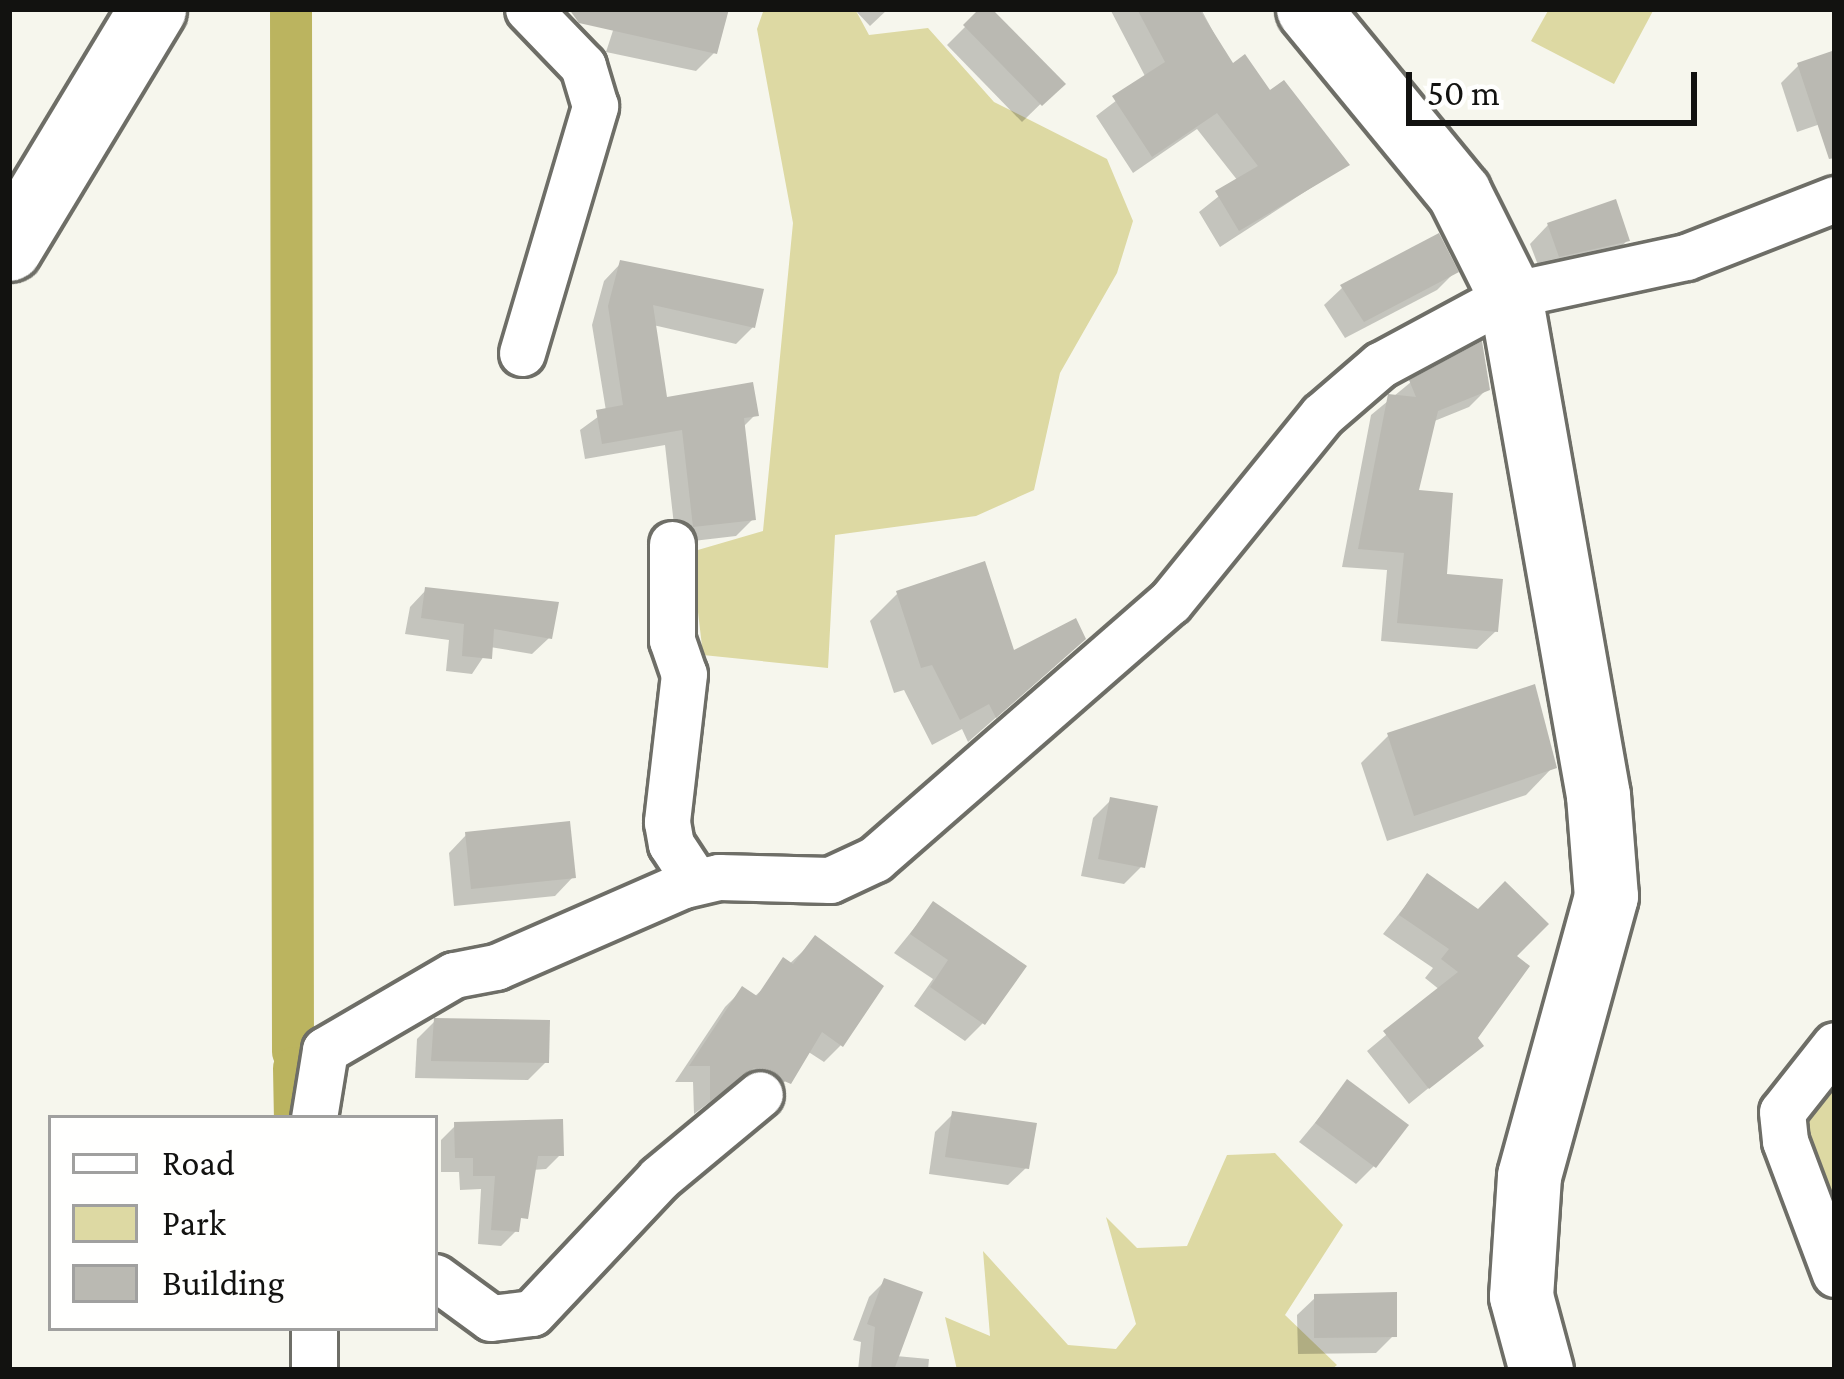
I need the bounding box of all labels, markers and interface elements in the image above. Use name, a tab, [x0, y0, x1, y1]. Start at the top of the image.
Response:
scale bar	[1412, 48, 1703, 122]
text: 50 m	[1427, 73, 1500, 113]
legend	[48, 1115, 438, 1331]
text: Road	[162, 1143, 235, 1183]
text: Park	[162, 1203, 226, 1243]
text: Building	[162, 1263, 285, 1303]

